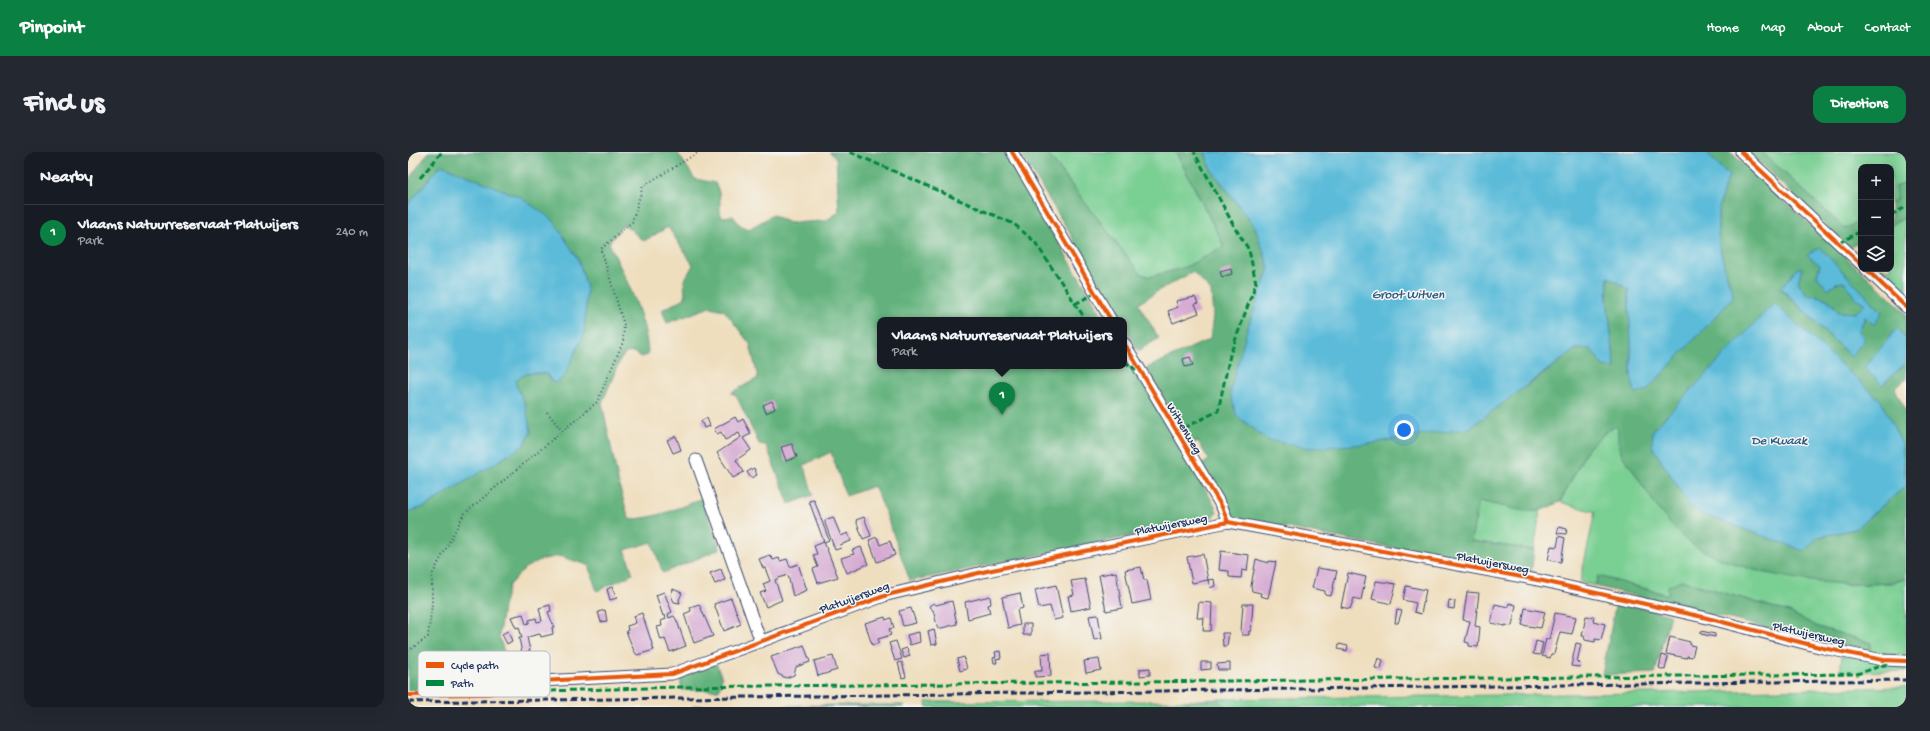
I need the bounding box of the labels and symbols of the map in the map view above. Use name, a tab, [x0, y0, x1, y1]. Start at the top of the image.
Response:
water label: Groot Witven	[1372, 288, 1445, 303]
pin: 1	[989, 382, 1015, 415]
street label: Witvenweg	[1163, 401, 1204, 457]
your location	[1394, 420, 1414, 440]
water label: De Kwaak	[1751, 434, 1808, 449]
street label: Platwijersweg	[1133, 512, 1209, 540]
street label: Platwijersweg	[1454, 550, 1530, 578]
street label: Platwijersweg	[817, 580, 892, 618]
street label: Platwijersweg	[1770, 620, 1846, 650]
legend	[418, 651, 550, 697]
text: Cycle path	[451, 661, 499, 673]
text: Path	[450, 679, 474, 691]

